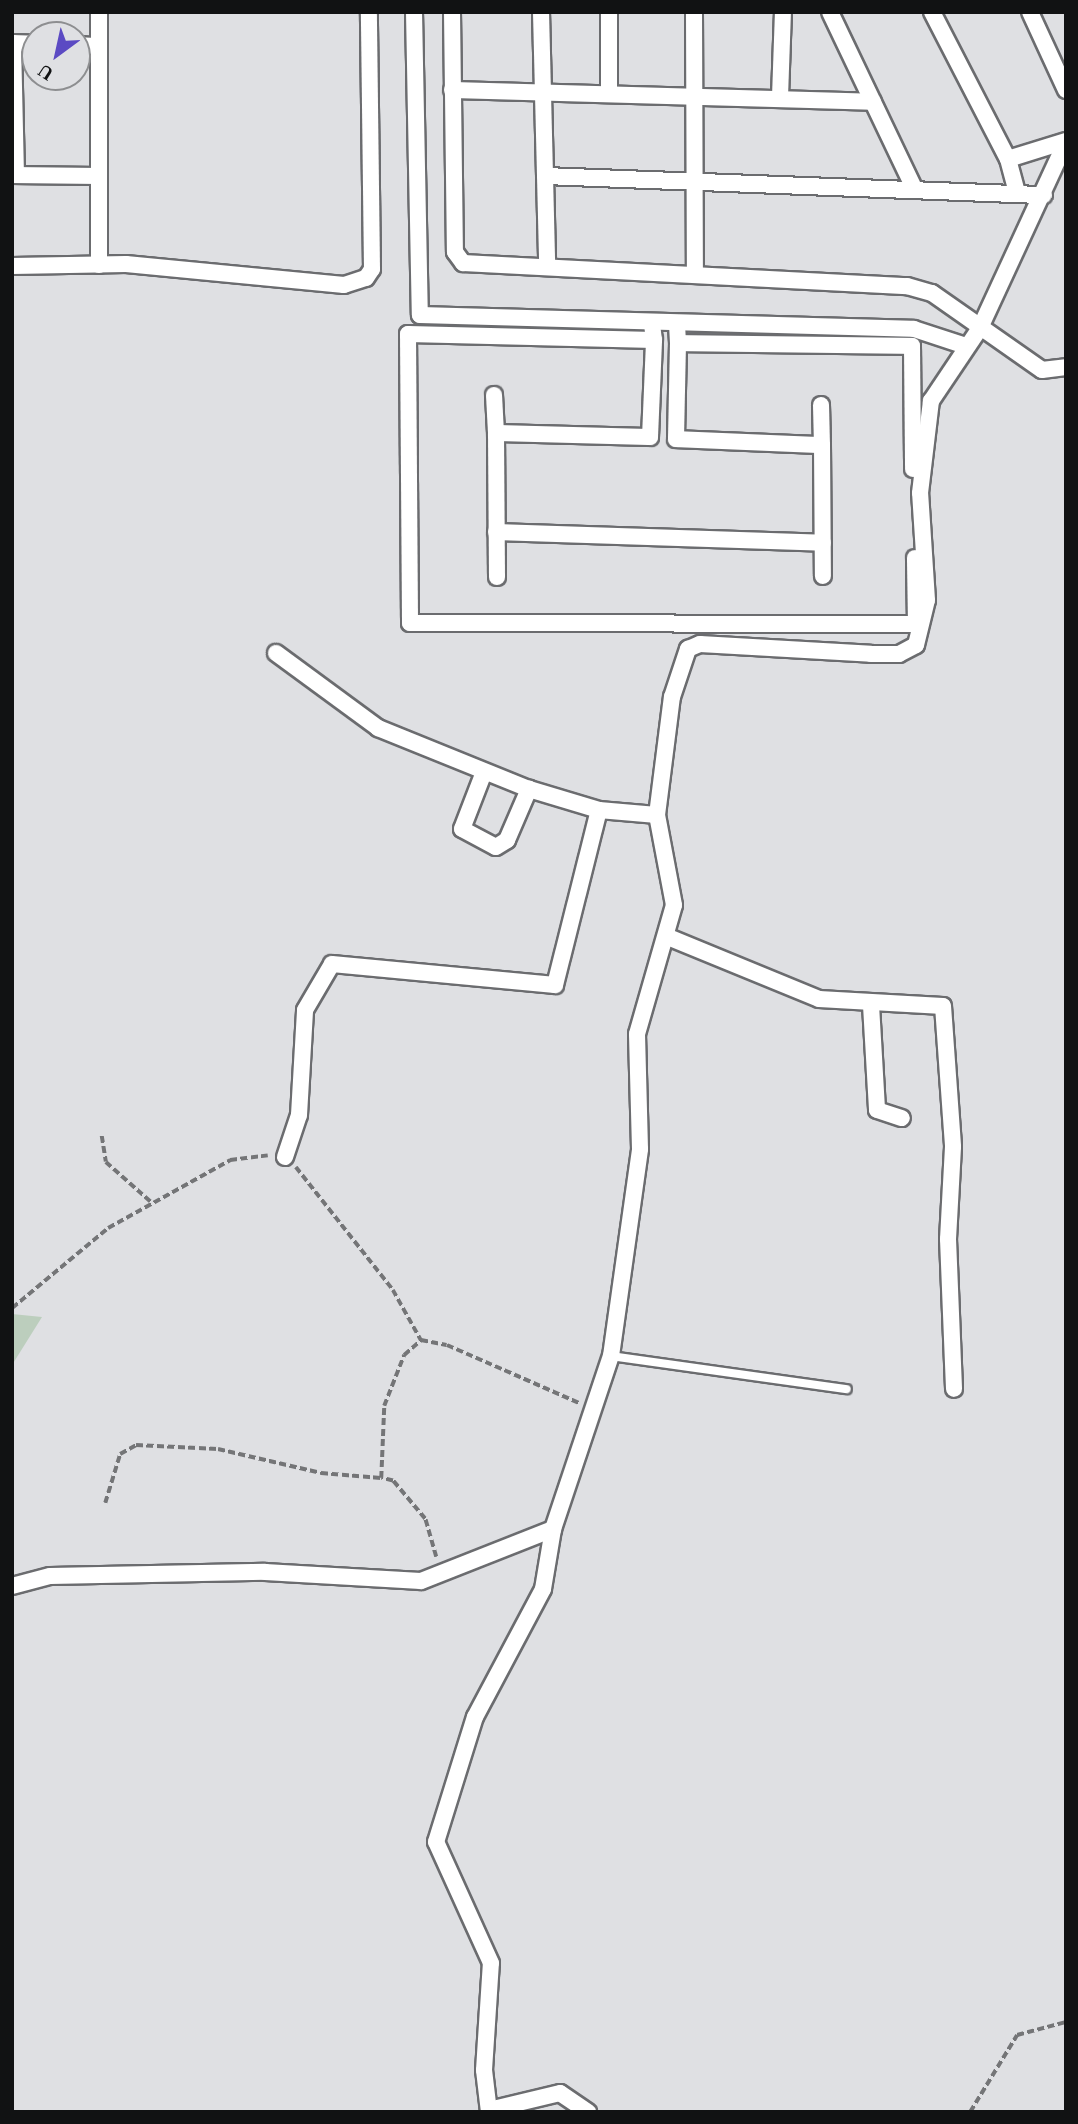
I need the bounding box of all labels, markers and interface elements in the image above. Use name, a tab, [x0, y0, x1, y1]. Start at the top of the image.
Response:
north arrow	[21, 21, 91, 91]
text: U	[34, 60, 57, 85]

